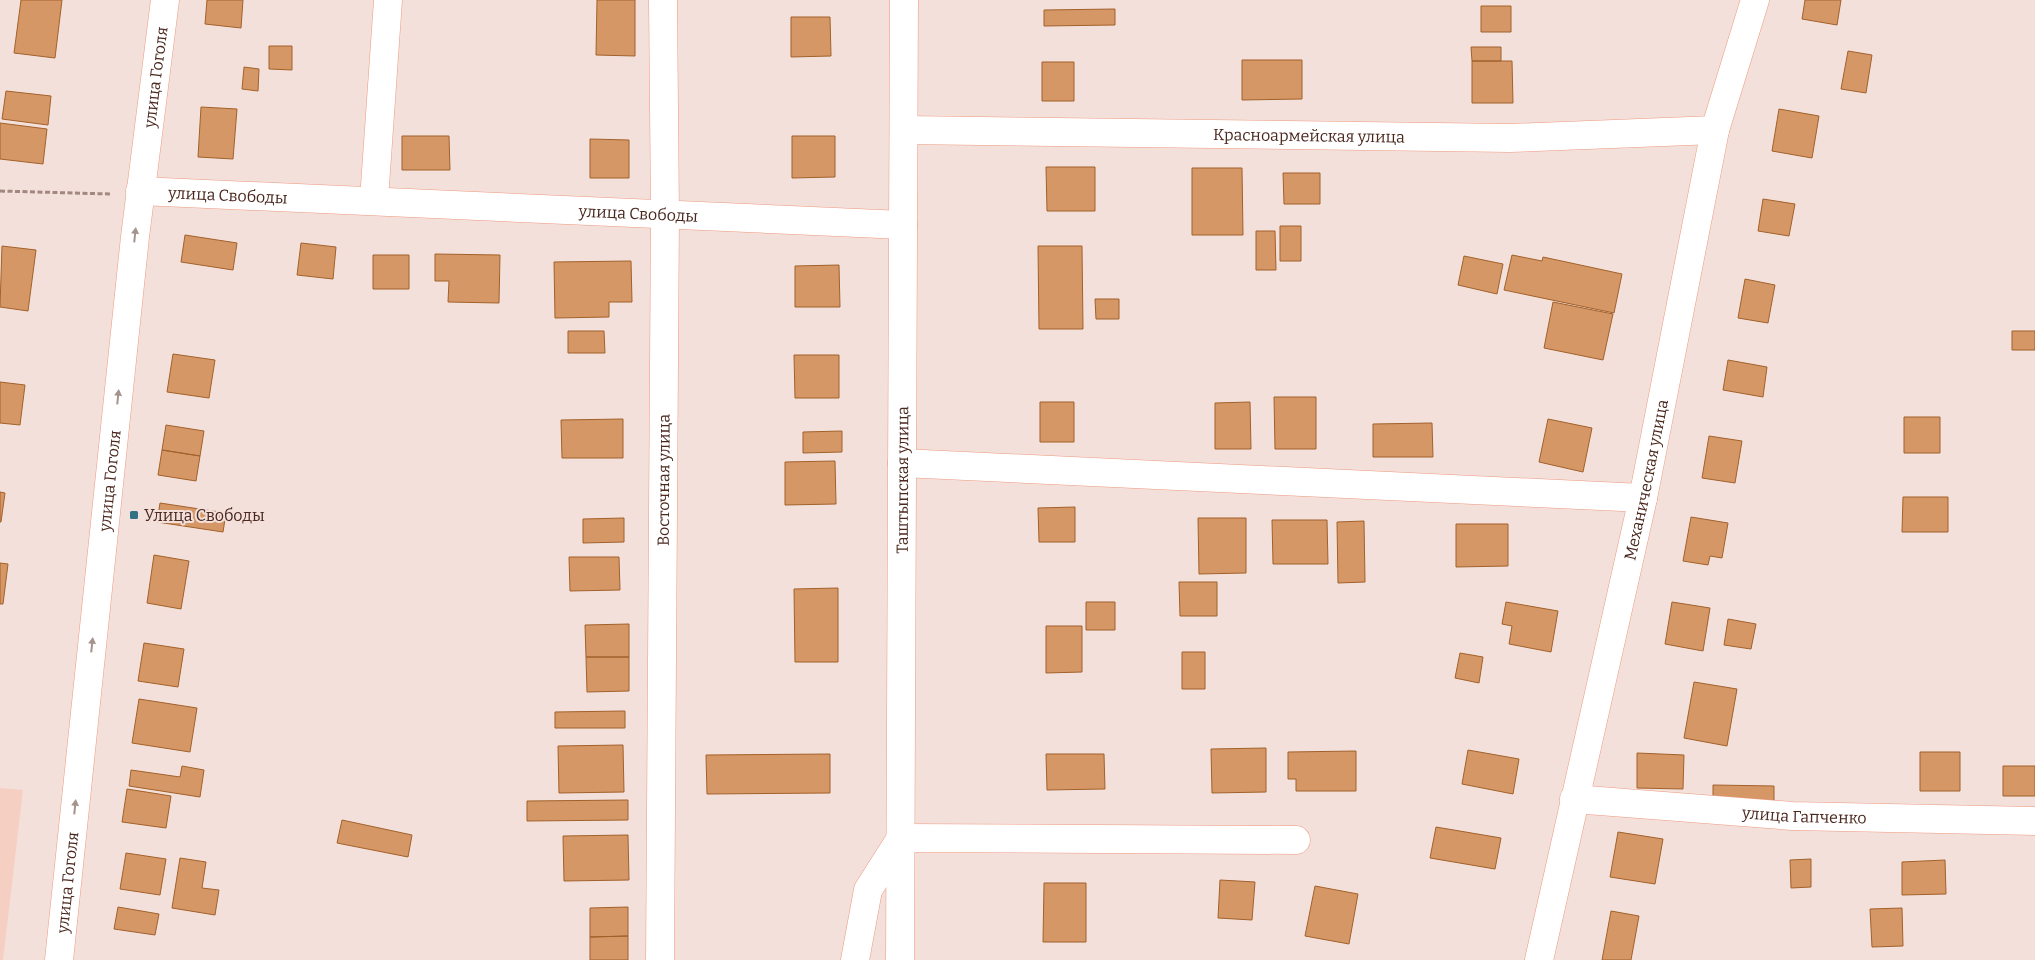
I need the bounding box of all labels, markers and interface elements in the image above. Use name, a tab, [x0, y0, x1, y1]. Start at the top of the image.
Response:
street label: улица Гоголя	[140, 25, 172, 130]
street label: Красноармейская улица	[1213, 125, 1405, 147]
street label: улица Свободы	[167, 183, 288, 208]
street label: улица Свободы	[577, 202, 699, 226]
one-way arrow	[131, 227, 139, 243]
one-way arrow	[114, 389, 122, 405]
street label: Механическая улица	[1620, 398, 1672, 562]
street label: Таштыпская улица	[893, 406, 912, 554]
street label: Восточная улица	[654, 414, 674, 546]
street label: улица Гоголя	[95, 429, 125, 533]
place label: Улица Свободы	[144, 506, 265, 525]
marker: Улица Свободы	[128, 509, 140, 521]
one-way arrow	[88, 637, 96, 653]
one-way arrow	[71, 799, 79, 815]
street label: улица Гапченко	[1740, 803, 1867, 828]
street label: улица Гоголя	[53, 831, 82, 935]

